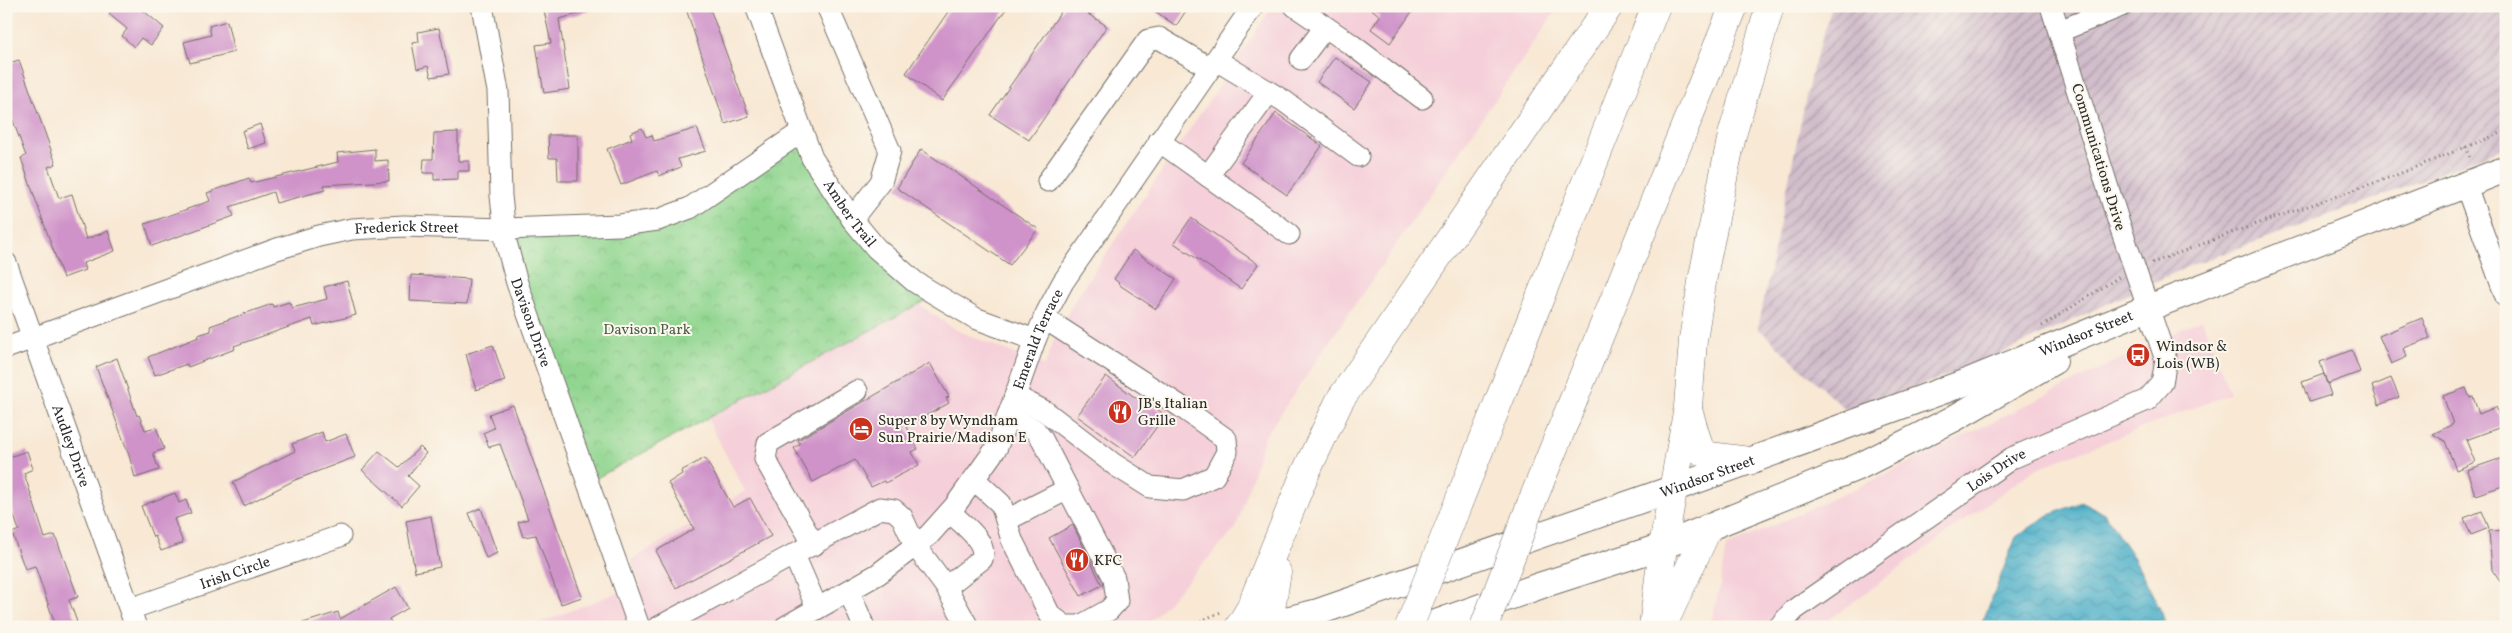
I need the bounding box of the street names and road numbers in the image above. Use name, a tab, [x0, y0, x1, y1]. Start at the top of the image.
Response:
street label: Communications Drive	[2065, 81, 2130, 234]
street label: Amber Trail	[817, 176, 880, 253]
street label: Frederick Street	[354, 217, 459, 241]
street label: Davison Drive	[504, 275, 555, 370]
street label: Emerald Terrace	[1009, 286, 1069, 393]
street label: Windsor Street	[2036, 306, 2137, 363]
street label: Audley Drive	[45, 402, 94, 490]
street label: Lois Drive	[1963, 444, 2030, 498]
street label: Windsor Street	[1657, 451, 1758, 504]
street label: Irish Circle	[197, 552, 273, 596]

